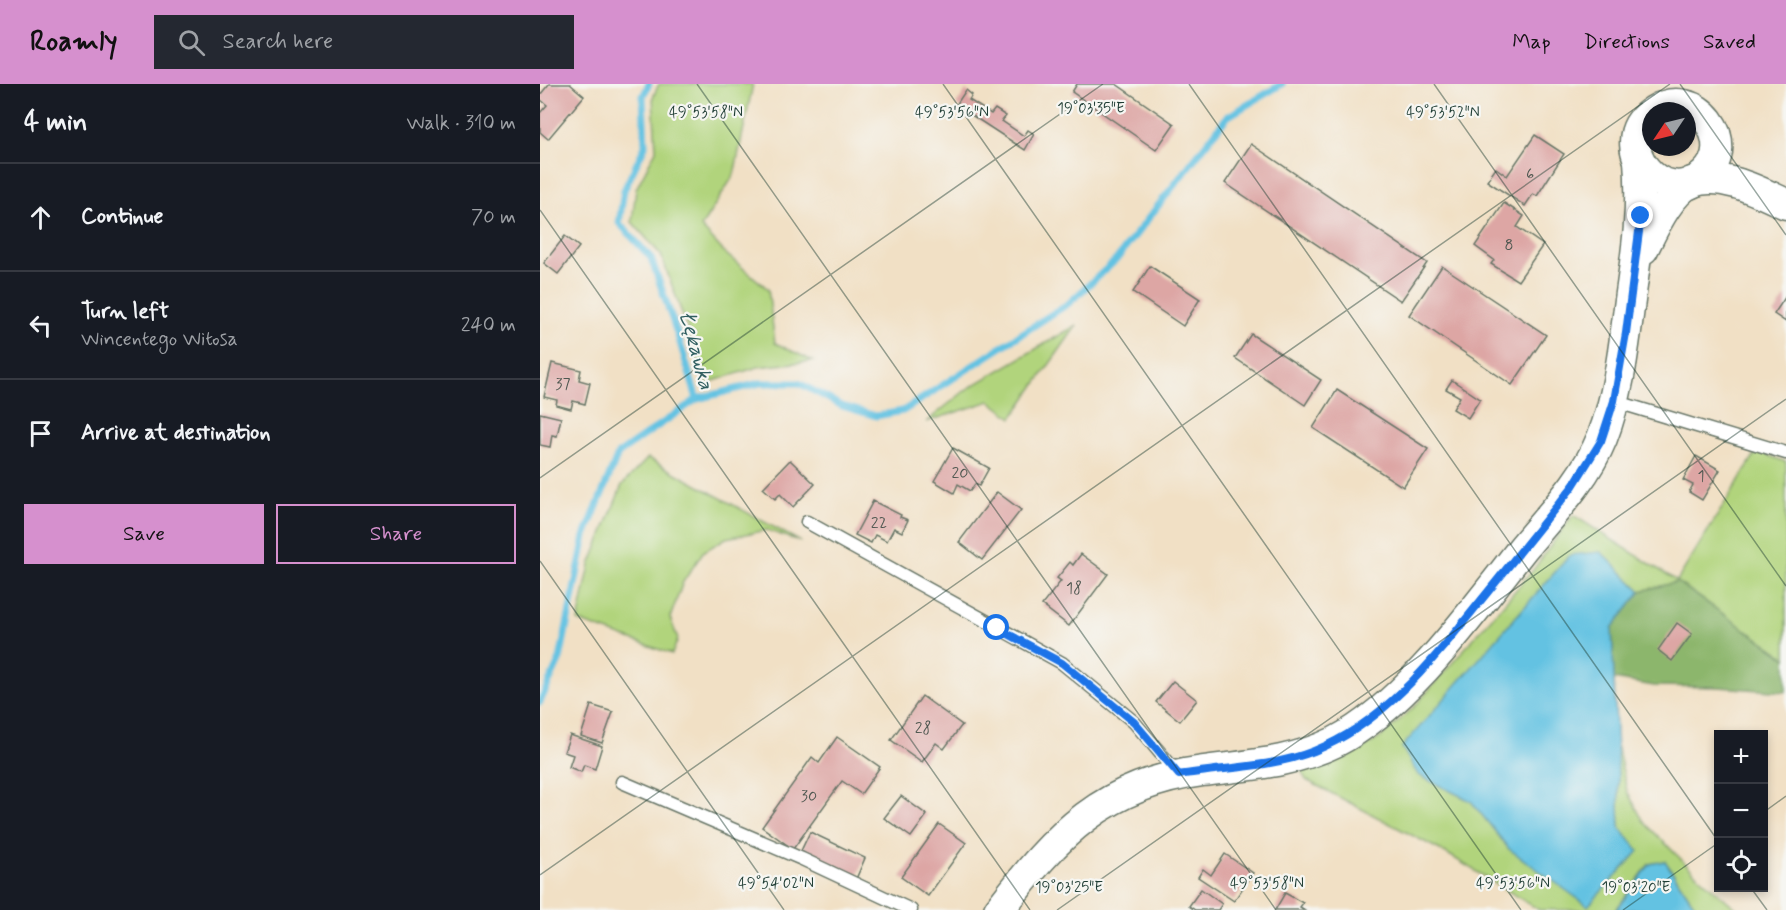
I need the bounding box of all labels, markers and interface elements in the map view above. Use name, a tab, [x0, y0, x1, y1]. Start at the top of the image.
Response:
search box	[154, 15, 574, 69]
text: Roamly	[30, 24, 118, 61]
icon: search	[175, 26, 208, 59]
text: Search here	[223, 28, 333, 56]
text: Map	[1512, 28, 1551, 56]
text: Directions	[1584, 28, 1670, 56]
text: Saved	[1703, 28, 1756, 56]
text: 19°03'35"E	[1057, 99, 1125, 119]
north arrow	[1642, 102, 1696, 156]
text: 49°53'58"N	[669, 103, 743, 123]
text: 49°53'56"N	[915, 103, 989, 123]
text: 49°53'52"N	[1406, 103, 1480, 123]
text: 4 min	[24, 106, 87, 140]
text: Walk · 310 m	[406, 110, 516, 137]
house number: 6	[1526, 164, 1534, 185]
icon: ahead	[24, 201, 57, 234]
route end	[1627, 202, 1653, 228]
text: Continue	[81, 203, 163, 231]
text: 70 m	[471, 204, 516, 231]
house number: 8	[1504, 235, 1514, 256]
text: Turn left	[81, 298, 169, 326]
water label: Łękawka	[672, 308, 720, 392]
icon: left	[24, 309, 57, 342]
text: 240 m	[461, 312, 516, 339]
text: Wincentego Witosa	[81, 326, 238, 353]
house number: 37	[555, 374, 571, 395]
icon: arrive	[24, 417, 57, 450]
text: Arrive at destination	[81, 419, 271, 447]
house number: 20	[952, 463, 969, 484]
house number: 1	[1697, 466, 1705, 487]
button: Save	[24, 504, 264, 564]
button: Share	[276, 504, 516, 564]
house number: 22	[871, 513, 887, 534]
house number: 18	[1066, 578, 1082, 599]
route start	[983, 614, 1009, 640]
house number: 28	[915, 718, 931, 739]
map controls	[1714, 730, 1768, 892]
button: +	[1714, 730, 1768, 784]
button: −	[1714, 784, 1768, 838]
house number: 30	[801, 786, 817, 807]
button: locate	[1714, 838, 1768, 892]
text: 49°54'02"N	[738, 874, 814, 894]
text: 49°53'58"N	[1230, 874, 1304, 894]
text: 49°53'56"N	[1476, 874, 1550, 894]
text: 19°03'25"E	[1035, 878, 1103, 898]
text: 19°03'20"E	[1602, 878, 1671, 898]

